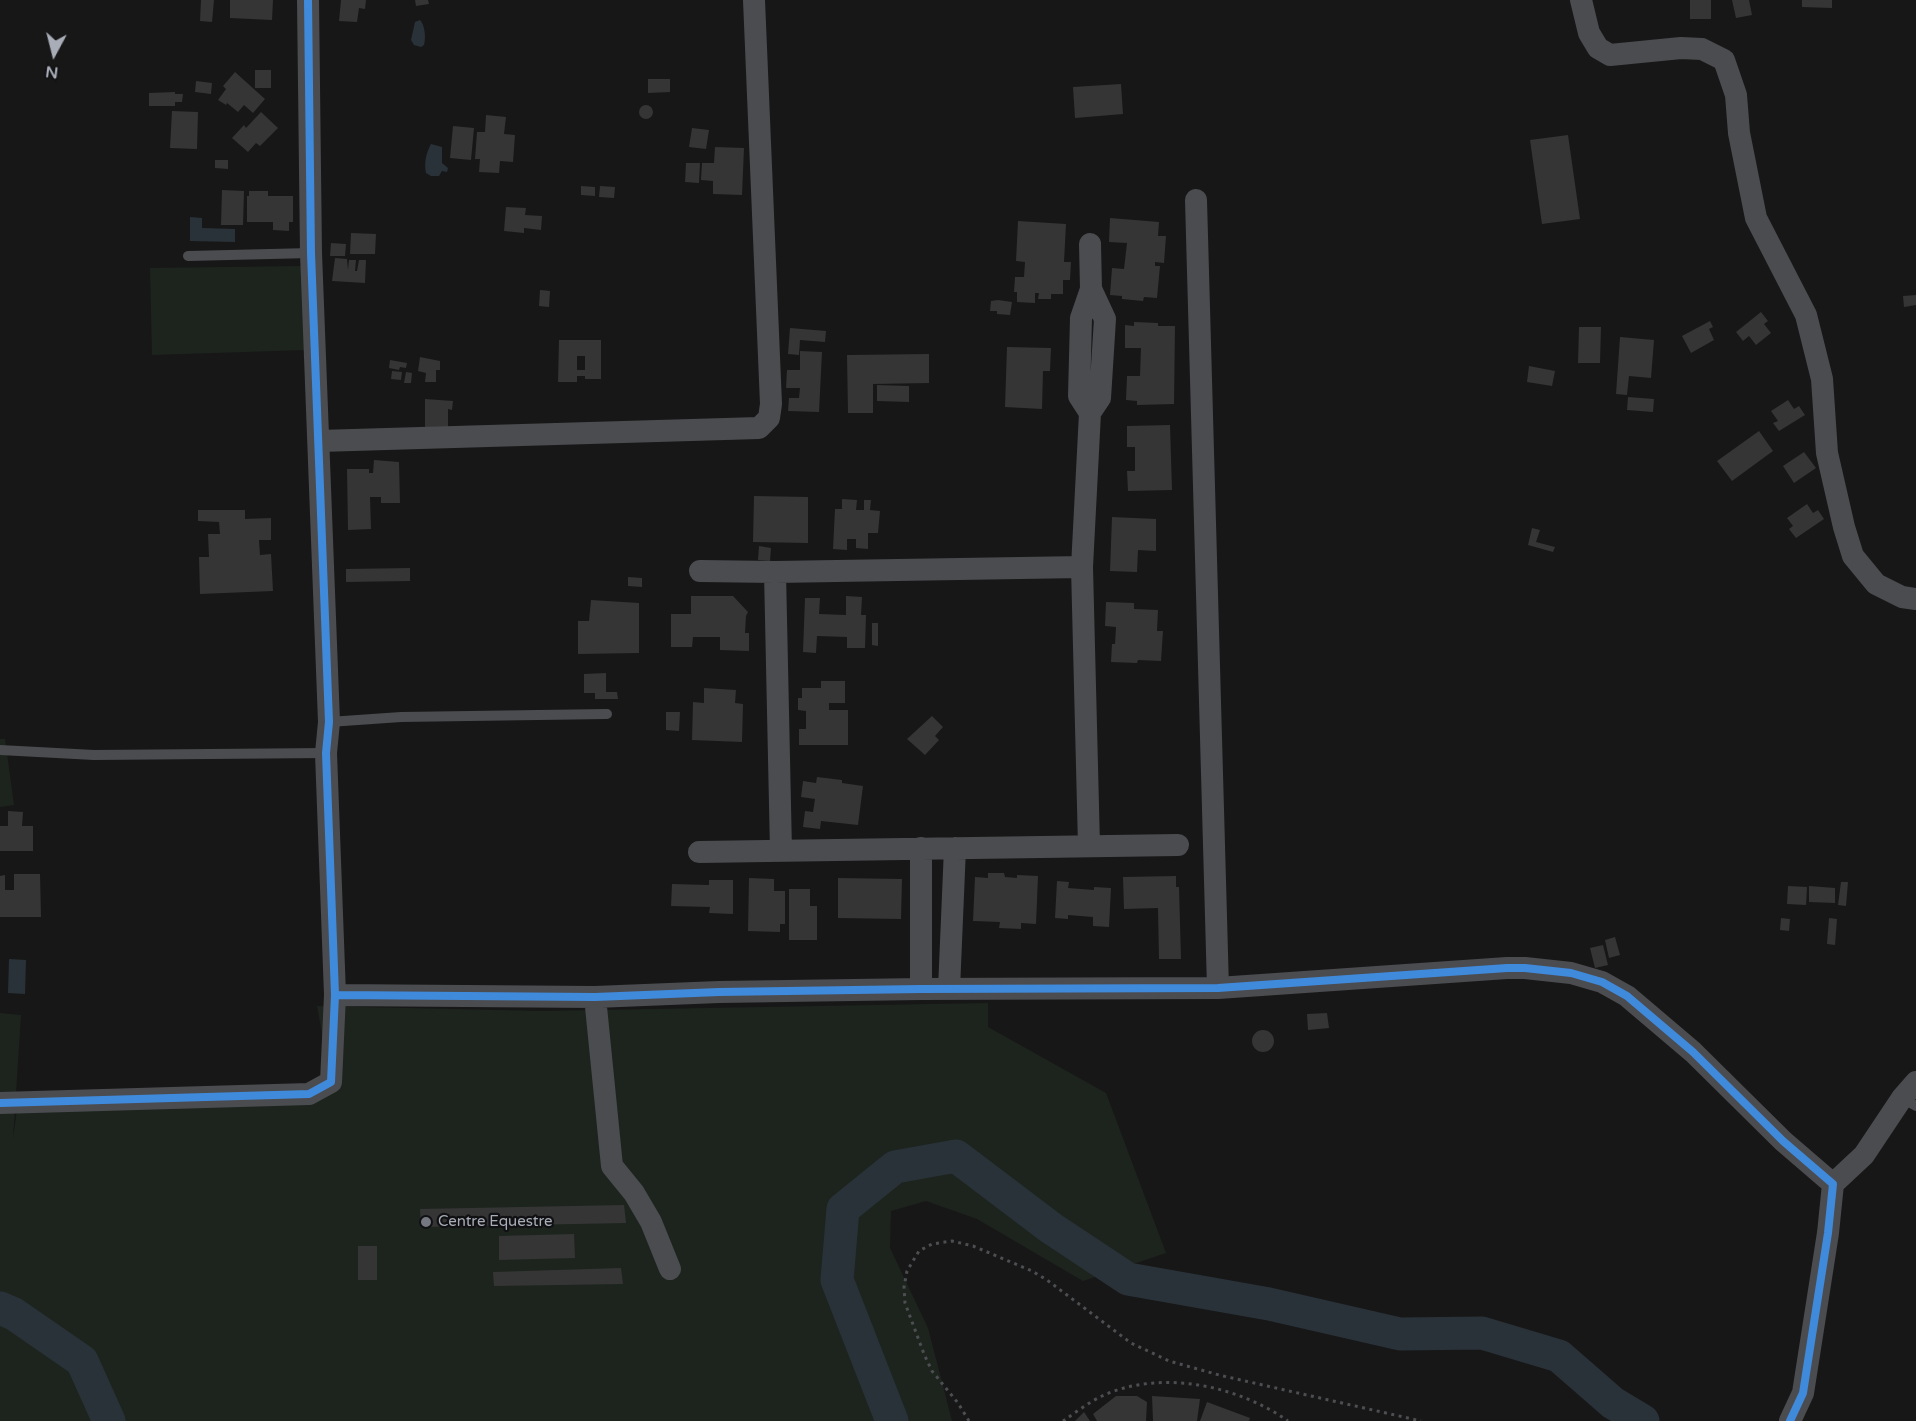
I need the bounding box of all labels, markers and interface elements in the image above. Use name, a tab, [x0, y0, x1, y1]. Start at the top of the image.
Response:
north arrow	[24, 24, 84, 84]
text: N	[44, 61, 59, 83]
place label: Centre Equestre	[438, 1213, 553, 1231]
marker: Centre Equestre	[419, 1215, 433, 1229]

